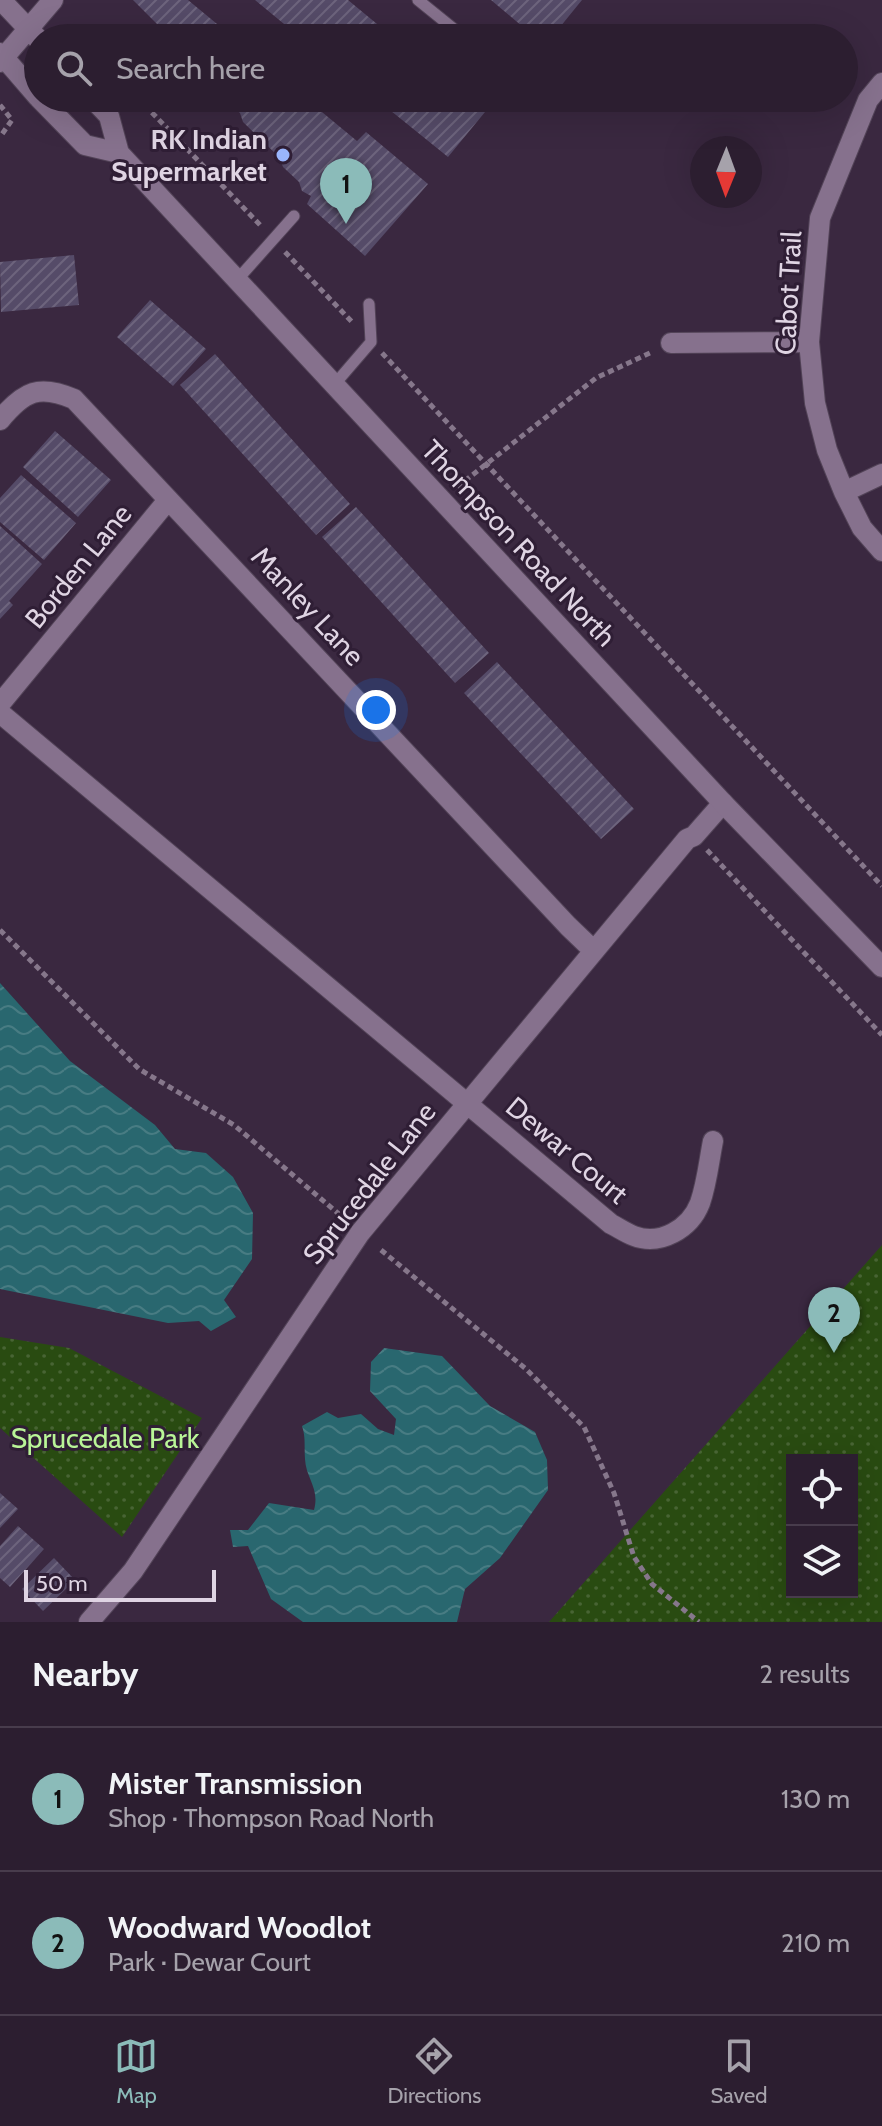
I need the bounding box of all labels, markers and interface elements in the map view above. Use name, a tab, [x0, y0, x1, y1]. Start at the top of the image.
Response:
search box	[24, 24, 858, 112]
icon: search	[52, 46, 96, 90]
text: Search here	[116, 50, 265, 87]
place label: RK Indian Supermarket	[111, 122, 267, 188]
north arrow	[690, 136, 762, 208]
marker: RK Indian Supermarket	[274, 146, 292, 164]
pin: 1	[320, 158, 372, 224]
street label: Cabot Trail	[768, 230, 808, 356]
street label: Thompson Road North	[415, 433, 623, 653]
street label: Borden Lane	[18, 497, 138, 635]
street label: Manley Lane	[244, 539, 372, 673]
your location	[356, 690, 396, 730]
street label: Dewar Court	[499, 1089, 635, 1211]
street label: Sprucedale Lane	[295, 1095, 443, 1271]
pin: 2	[808, 1287, 860, 1353]
park label: Sprucedale Park	[11, 1421, 200, 1455]
map controls	[786, 1454, 858, 1598]
button: locate	[786, 1454, 858, 1526]
button: layers	[786, 1526, 858, 1598]
scale bar	[24, 1566, 216, 1602]
text: 50 m	[36, 1570, 88, 1597]
text: Nearby	[32, 1653, 139, 1695]
text: 2 results	[759, 1658, 850, 1690]
text: Mister Transmission	[108, 1765, 363, 1802]
text: 1	[53, 1783, 63, 1815]
text: 130 m	[781, 1783, 850, 1815]
text: Shop · Thompson Road North	[108, 1802, 434, 1834]
text: Woodward Woodlot	[108, 1909, 371, 1946]
text: 2	[51, 1927, 65, 1959]
text: 210 m	[781, 1927, 850, 1959]
text: Park · Dewar Court	[108, 1946, 311, 1978]
tab: Map	[114, 2034, 158, 2109]
tab: Directions	[387, 2034, 481, 2109]
tab: Saved	[710, 2034, 768, 2109]

